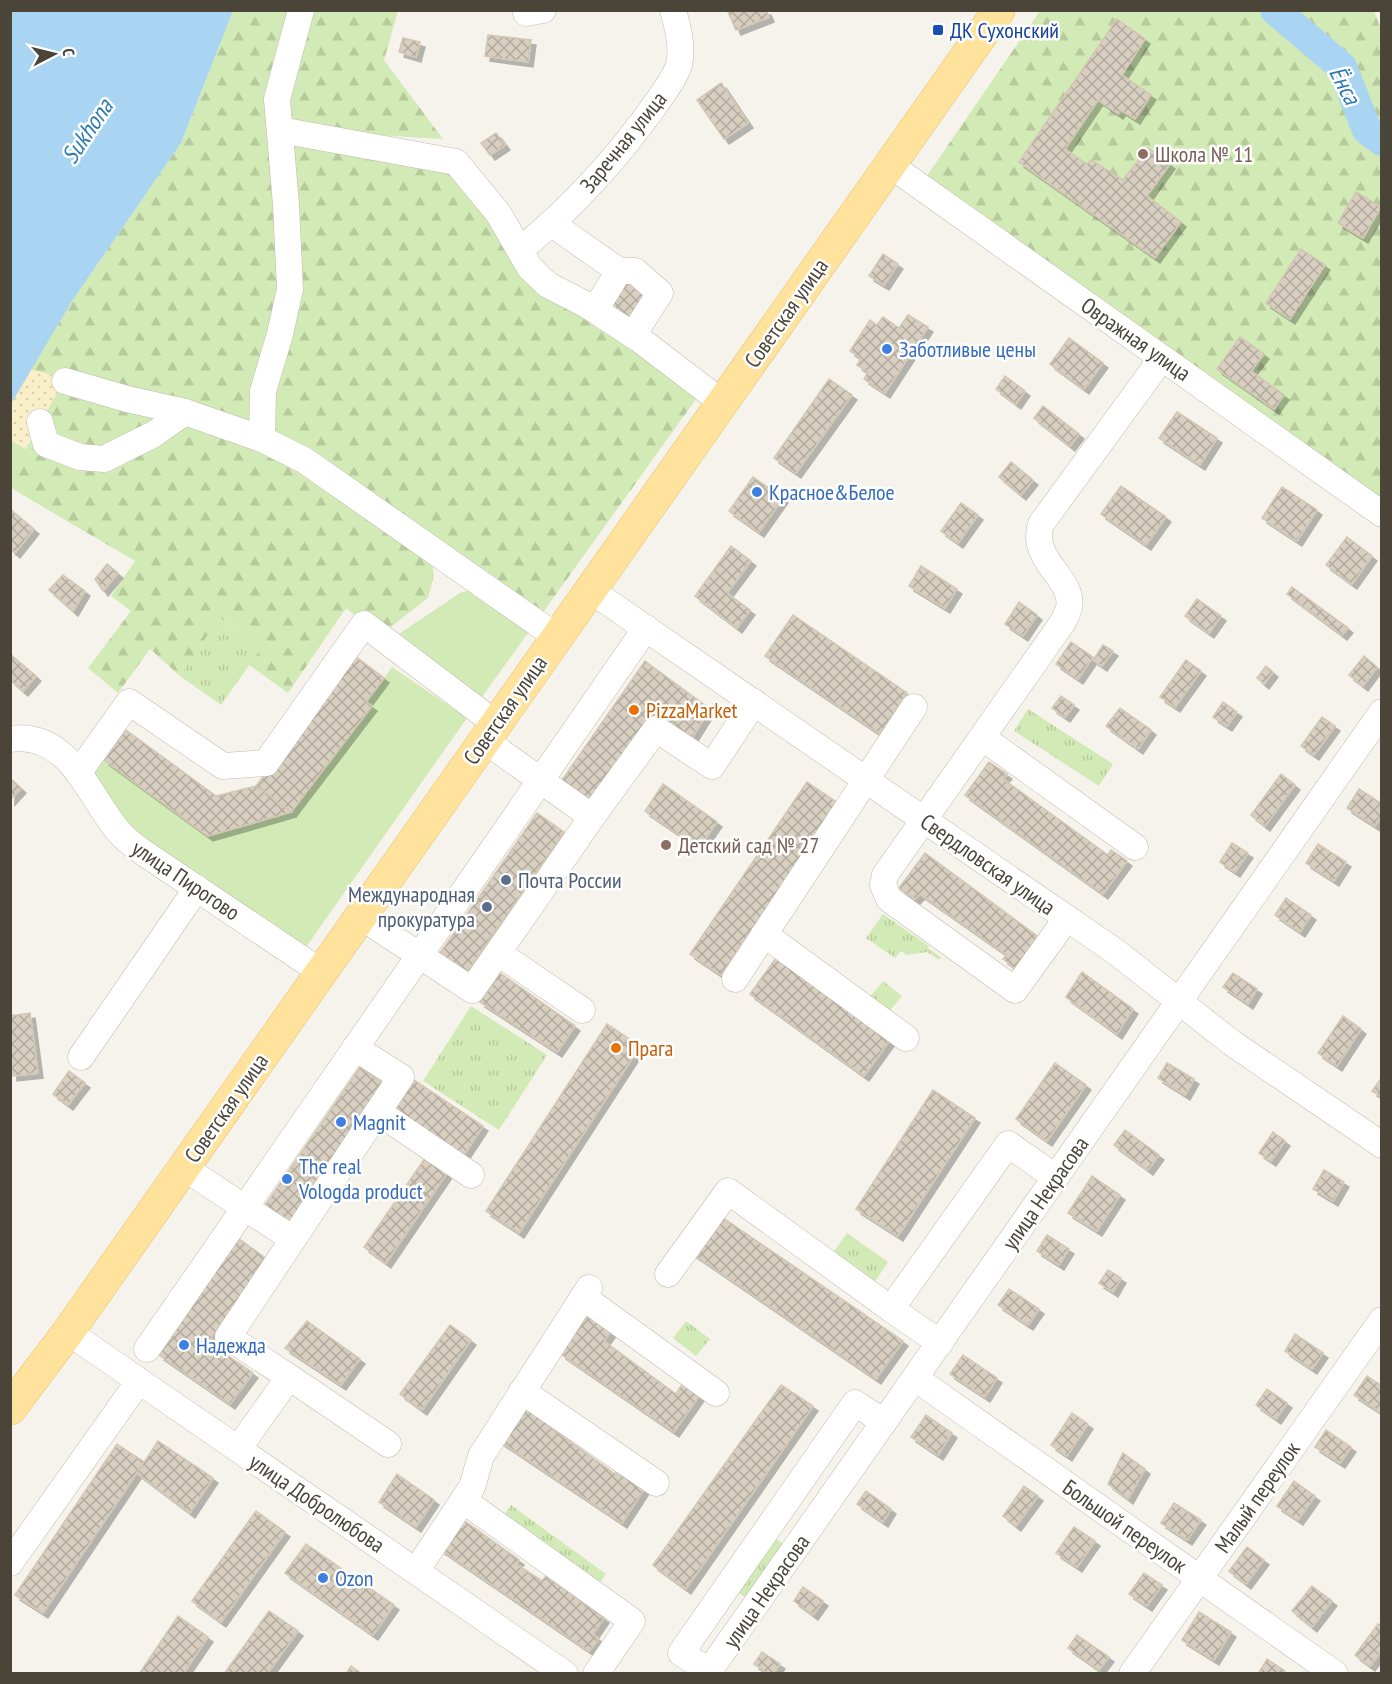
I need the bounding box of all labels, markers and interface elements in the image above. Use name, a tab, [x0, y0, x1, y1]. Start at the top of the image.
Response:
place label: ДК Сухонский	[950, 16, 1059, 44]
marker: ДК Сухонский	[931, 23, 945, 37]
north arrow	[24, 24, 84, 84]
text: С	[59, 47, 79, 58]
water label: Ёнса	[1322, 61, 1368, 111]
street label: Заречная улица	[574, 86, 672, 198]
water label: Sukhona	[54, 92, 120, 169]
place label: Школа № 11	[1155, 140, 1253, 168]
marker: Школа № 11	[1136, 147, 1150, 161]
street label: Советская улица	[738, 253, 834, 373]
street label: Овражная улица	[1076, 291, 1196, 387]
place label: Заботливые цены	[899, 335, 1036, 363]
marker: Заботливые цены	[880, 342, 894, 356]
place label: Красное&Белое	[769, 478, 895, 506]
marker: Красное&Белое	[750, 485, 764, 499]
street label: Советская улица	[457, 650, 553, 770]
place label: PizzaMarket	[646, 696, 738, 724]
marker: PizzaMarket	[627, 703, 641, 717]
street label: Свердловская улица	[915, 807, 1061, 921]
place label: Детский сад № 27	[678, 831, 819, 859]
street label: улица Пирогово	[127, 834, 245, 926]
marker: Детский сад № 27	[659, 838, 673, 852]
place label: Почта России	[518, 866, 622, 894]
marker: Почта России	[499, 873, 513, 887]
place label: Международная прокуратура	[348, 880, 475, 933]
marker: Международная прокуратура	[480, 900, 494, 914]
place label: Прага	[628, 1034, 673, 1062]
marker: Прага	[609, 1041, 623, 1055]
street label: Советская улица	[178, 1048, 274, 1168]
place label: Magnit	[353, 1108, 406, 1136]
marker: Magnit	[334, 1115, 348, 1129]
street label: улица Некрасова	[996, 1131, 1094, 1255]
place label: The real Vologda product	[298, 1152, 423, 1205]
marker: The real Vologda product	[280, 1172, 294, 1186]
place label: Надежда	[196, 1331, 266, 1359]
marker: Надежда	[177, 1338, 191, 1352]
street label: Малый переулок	[1208, 1435, 1306, 1558]
street label: улица Добролюбова	[244, 1447, 390, 1559]
street label: Большой переулок	[1057, 1473, 1193, 1579]
street label: улица Некрасова	[717, 1529, 815, 1653]
place label: Ozon	[335, 1564, 374, 1592]
marker: Ozon	[316, 1571, 330, 1585]

